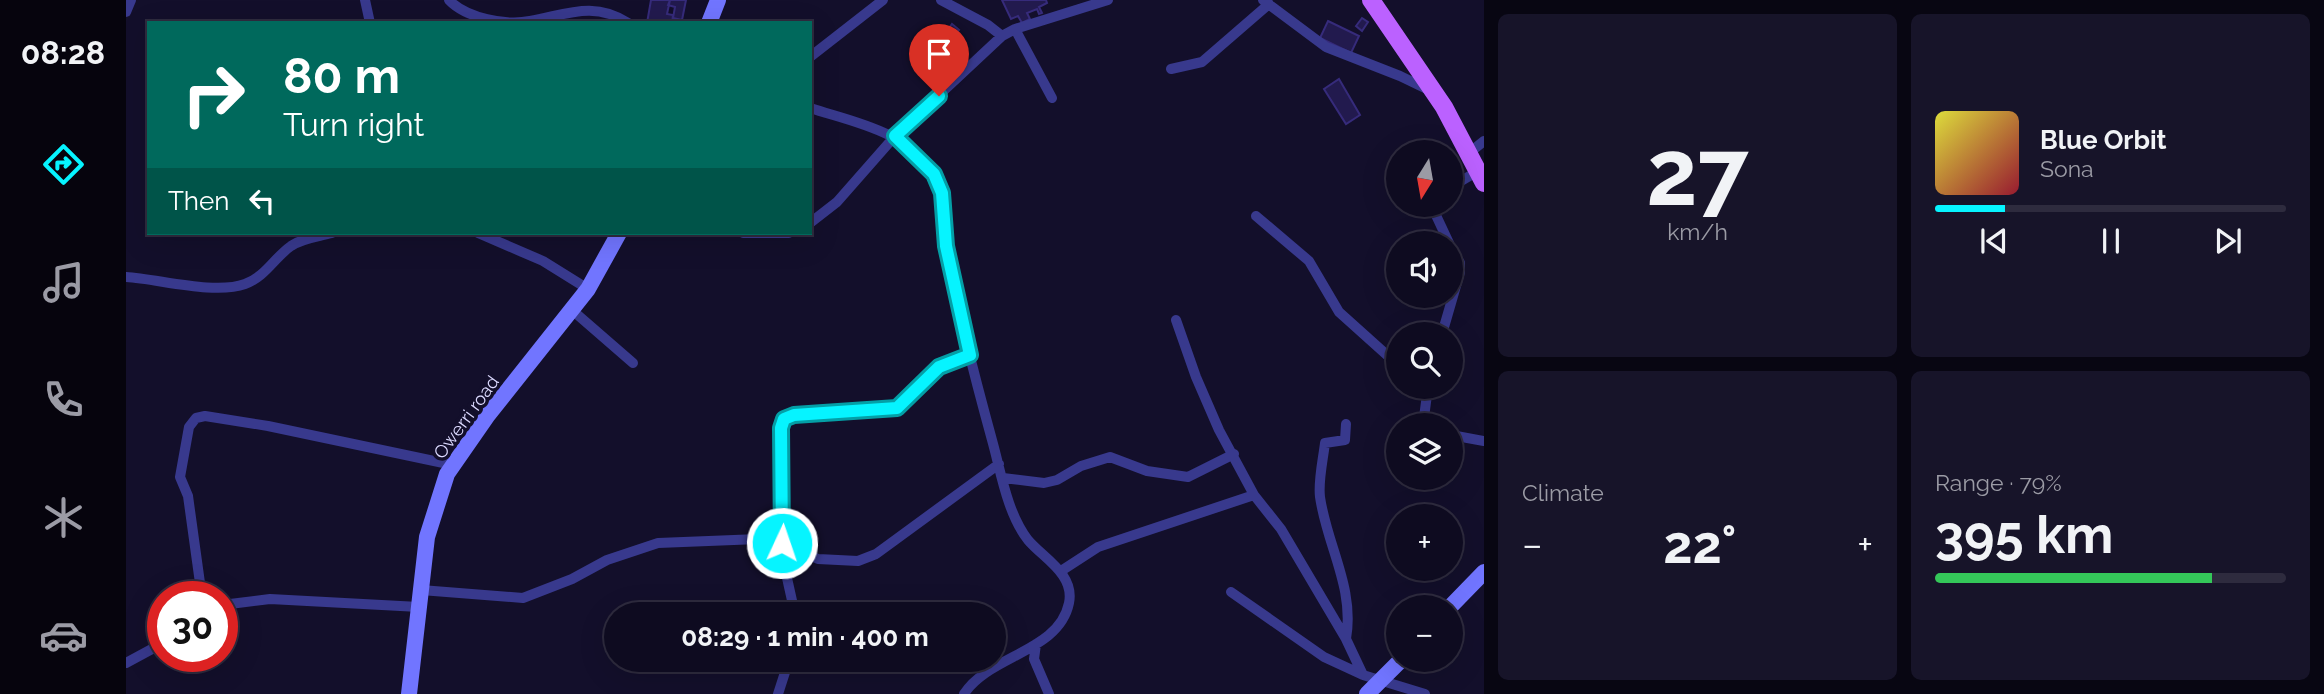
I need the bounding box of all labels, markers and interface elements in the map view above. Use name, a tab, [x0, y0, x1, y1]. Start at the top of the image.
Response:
pin	[909, 24, 969, 96]
text: 08:28	[21, 34, 105, 71]
icon: arrive	[920, 35, 958, 73]
text: 80 m	[283, 47, 400, 104]
icon: right	[168, 49, 259, 140]
text: Turn right	[283, 106, 424, 143]
text: 27	[1646, 119, 1749, 226]
text: Blue Orbit	[2040, 125, 2167, 155]
icon: directions	[39, 140, 88, 189]
north arrow	[1386, 140, 1463, 217]
map controls	[1386, 140, 1463, 672]
text: Sona	[2040, 155, 2094, 182]
icon: left	[243, 182, 281, 220]
text: Then	[168, 186, 229, 216]
text: km/h	[1667, 218, 1728, 245]
icon: previous	[1975, 222, 2013, 260]
icon: pause	[2092, 222, 2130, 260]
icon: next	[2209, 222, 2247, 260]
button: sound	[1386, 231, 1463, 308]
icon: music	[39, 258, 88, 307]
button: search	[1386, 322, 1463, 399]
street label: Owerri road	[429, 371, 503, 463]
icon: phone	[39, 375, 88, 424]
button: layers	[1386, 413, 1463, 490]
text: Range · 79%	[1935, 469, 2062, 496]
text: Climate	[1522, 479, 1604, 506]
icon: climate	[39, 493, 88, 542]
button: +	[1386, 504, 1463, 581]
text: 395 km	[1935, 504, 2113, 565]
position arrow	[745, 506, 819, 580]
text: 22°	[1663, 514, 1736, 575]
text: −	[1522, 522, 1542, 567]
text: +	[1857, 522, 1873, 567]
speed limit sign: 30	[147, 581, 238, 672]
button: −	[1386, 595, 1463, 672]
icon: car	[39, 611, 88, 660]
text: 08:29 · 1 min · 400 m	[681, 622, 929, 652]

